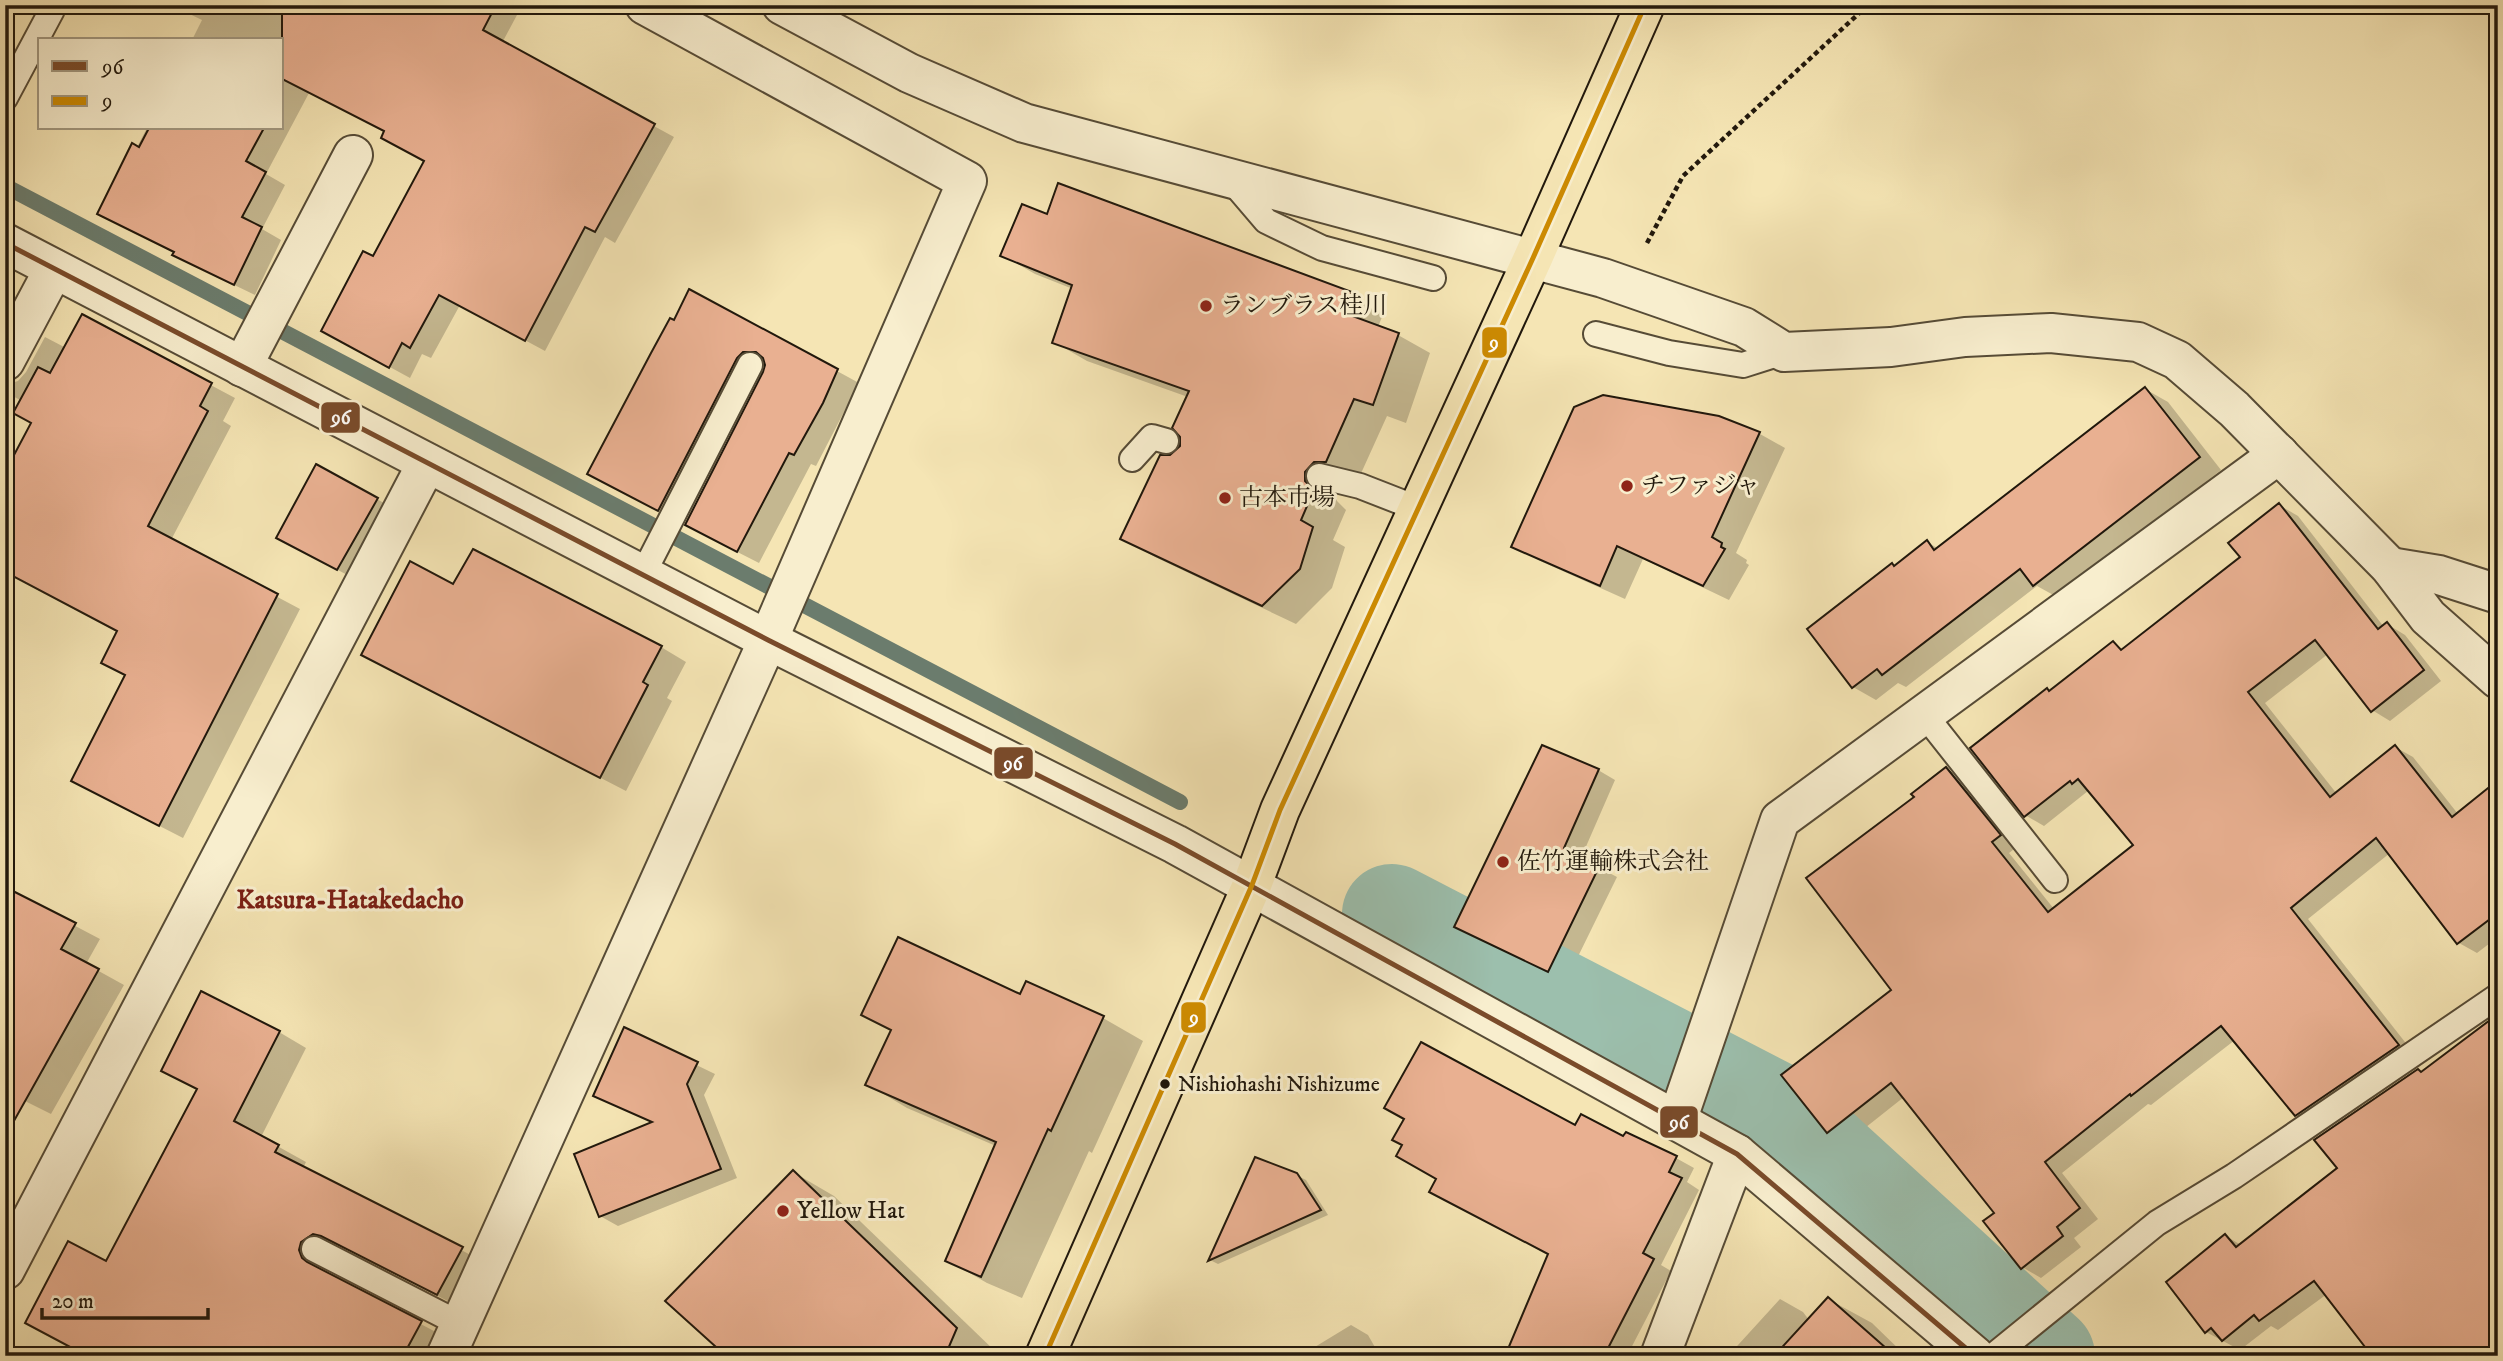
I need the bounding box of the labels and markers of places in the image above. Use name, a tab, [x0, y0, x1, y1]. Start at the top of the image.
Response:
place label: ランブラス桂川	[1220, 291, 1387, 321]
marker: ランブラス桂川	[1198, 298, 1214, 314]
place label: チファジャ	[1641, 471, 1760, 501]
marker: チファジャ	[1619, 478, 1635, 494]
place label: 古本市場	[1239, 483, 1335, 513]
marker: 古本市場	[1217, 490, 1233, 506]
place label: 佐竹運輸株式会社	[1517, 847, 1709, 877]
marker: 佐竹運輸株式会社	[1495, 854, 1511, 870]
place label: Nishiohashi Nishizume	[1178, 1071, 1380, 1098]
marker: Nishiohashi Nishizume	[1158, 1077, 1172, 1091]
place label: Yellow Hat	[797, 1196, 905, 1226]
marker: Yellow Hat	[775, 1203, 791, 1219]

